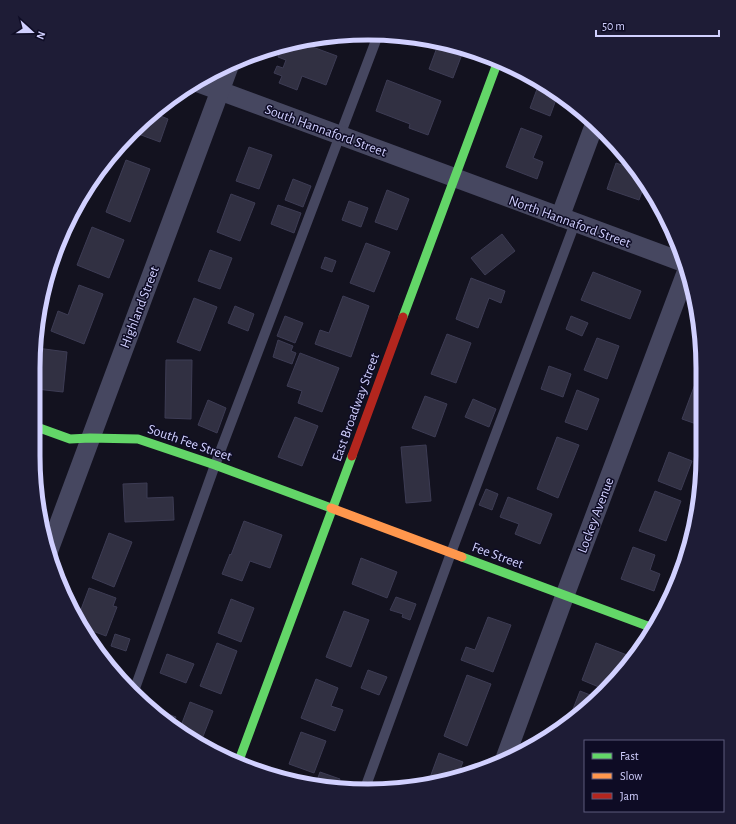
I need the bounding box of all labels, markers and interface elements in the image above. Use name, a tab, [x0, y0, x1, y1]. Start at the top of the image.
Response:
north arrow	[12, 12, 52, 52]
scale bar	[596, 12, 719, 38]
text: 50 m	[602, 20, 625, 32]
text: N	[34, 30, 47, 41]
street label: South Hannaford Street	[263, 102, 389, 160]
street label: North Hannaford Street	[507, 193, 633, 251]
street label: Highland Street	[118, 264, 162, 350]
street label: East Broadway Street	[330, 351, 382, 463]
street label: South Fee Street	[146, 422, 234, 464]
street label: Lockey Avenue	[575, 476, 617, 555]
street label: Fee Street	[470, 540, 526, 572]
legend	[584, 740, 724, 812]
text: Fast	[620, 750, 639, 762]
text: Slow	[620, 770, 642, 782]
text: Jam	[620, 790, 639, 802]

